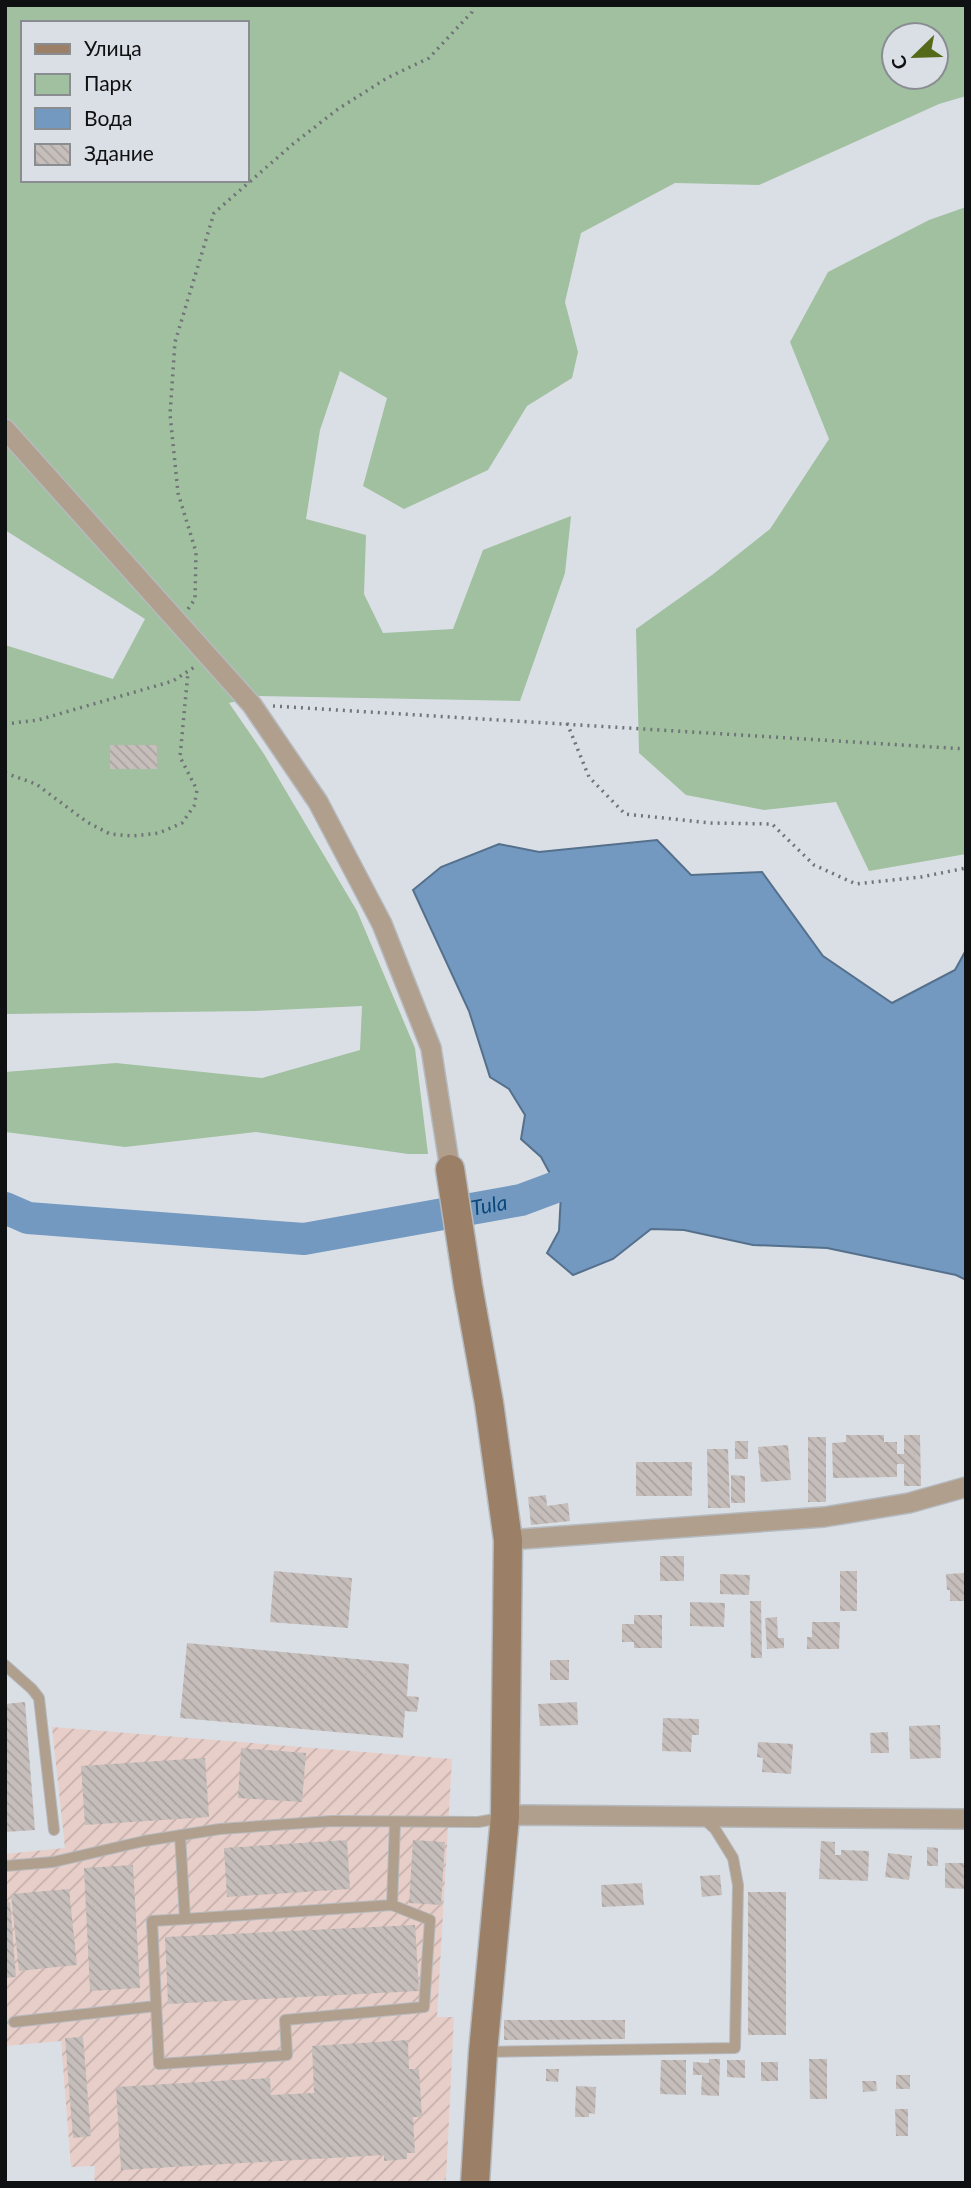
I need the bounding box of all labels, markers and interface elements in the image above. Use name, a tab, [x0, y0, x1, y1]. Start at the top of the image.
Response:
legend	[21, 21, 248, 182]
north arrow	[880, 21, 950, 91]
text: Улица	[84, 35, 142, 60]
text: С	[886, 52, 912, 73]
text: Парк	[84, 70, 132, 95]
text: Вода	[84, 105, 132, 130]
text: Здание	[84, 140, 154, 165]
water label: Tula	[469, 1189, 509, 1220]

